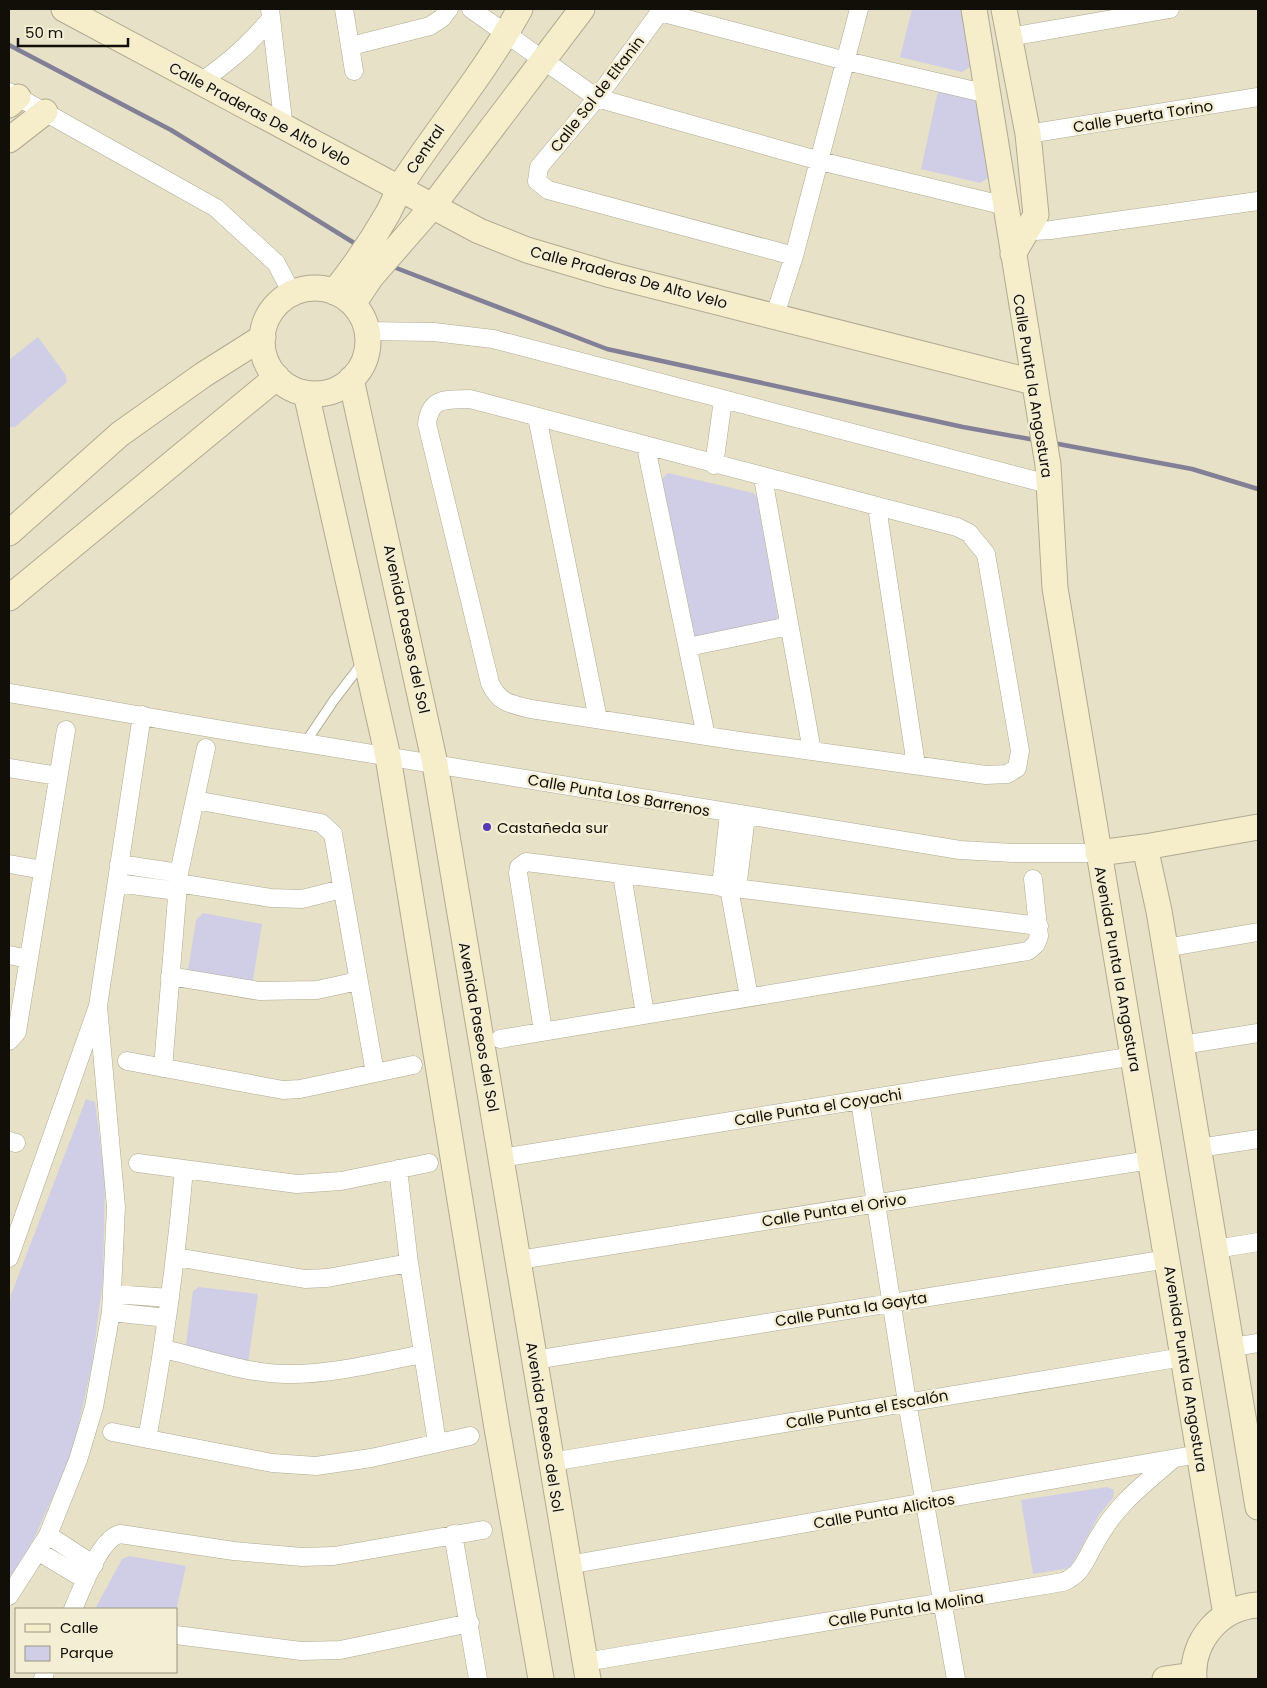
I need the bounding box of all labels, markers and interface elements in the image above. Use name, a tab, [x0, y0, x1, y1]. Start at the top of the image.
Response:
scale bar	[18, 15, 128, 47]
text: 50 m	[25, 22, 63, 43]
street label: Calle Sol de Eltanin	[545, 32, 649, 156]
street label: Calle Praderas De Alto Velo	[165, 57, 355, 171]
street label: Calle Puerta Torino	[1072, 95, 1214, 137]
street label: Central	[401, 120, 449, 178]
street label: Calle Praderas De Alto Velo	[528, 241, 730, 313]
street label: Calle Punta la Angostura	[1008, 293, 1058, 479]
street label: Avenida Paseos del Sol	[379, 543, 435, 715]
street label: Calle Punta Los Barrenos	[526, 769, 712, 821]
place label: Castañeda sur	[497, 817, 609, 838]
marker: Castañeda sur	[481, 821, 493, 833]
street label: Avenida Punta la Angostura	[1090, 864, 1146, 1074]
street label: Avenida Paseos del Sol	[454, 940, 504, 1114]
street label: Calle Punta el Coyachi	[733, 1083, 903, 1131]
street label: Calle Punta el Orivo	[760, 1188, 908, 1232]
street label: Avenida Punta la Angostura	[1159, 1264, 1213, 1474]
street label: Calle Punta la Gayta	[774, 1287, 928, 1331]
street label: Avenida Paseos del Sol	[521, 1340, 569, 1514]
street label: Calle Punta el Escalón	[784, 1384, 950, 1434]
street label: Calle Punta Alicitos	[812, 1488, 956, 1534]
street label: Calle Punta la Molina	[827, 1586, 985, 1632]
legend	[15, 1608, 178, 1673]
text: Calle	[60, 1617, 98, 1638]
text: Parque	[60, 1642, 113, 1663]

